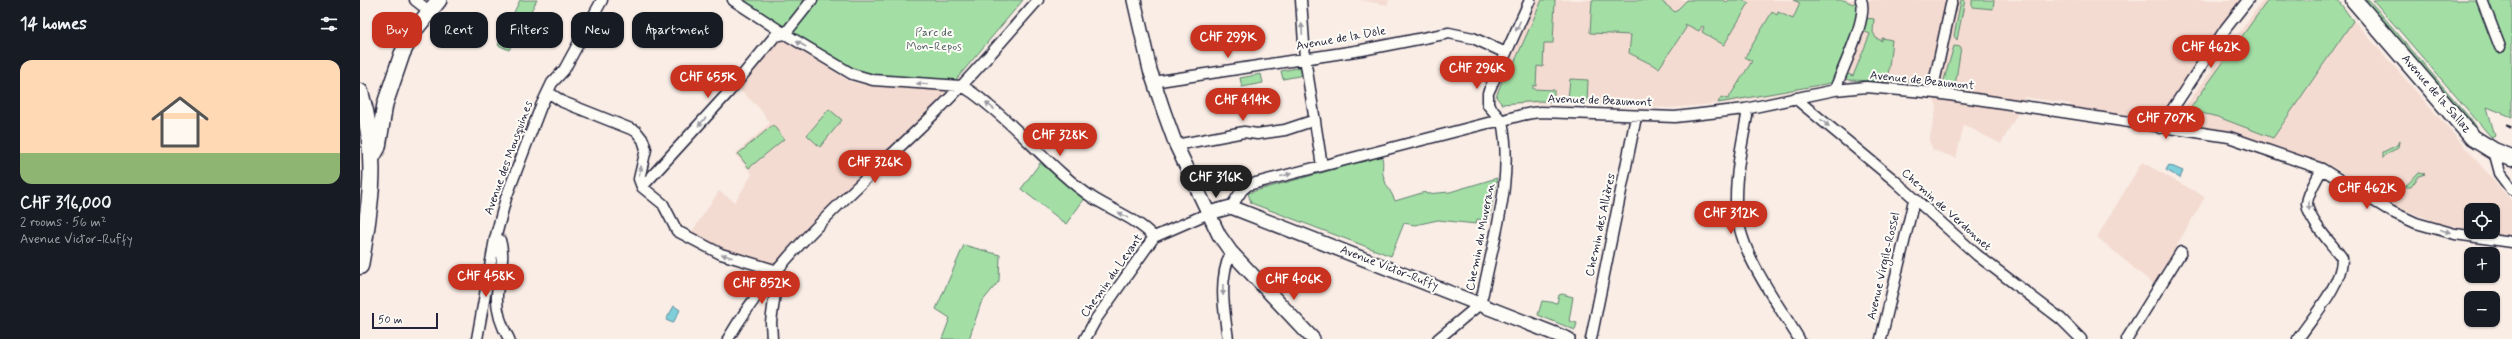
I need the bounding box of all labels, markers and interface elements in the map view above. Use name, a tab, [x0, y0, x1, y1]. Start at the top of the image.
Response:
chip: Buy	[372, 12, 422, 48]
chip: Rent	[430, 12, 488, 48]
chip: Filters	[496, 12, 563, 48]
chip: New	[571, 12, 624, 48]
chip: Apartment	[632, 12, 723, 48]
text: 14 homes	[20, 13, 87, 35]
icon: filters	[318, 13, 340, 35]
one-way arrow	[1515, 21, 1521, 32]
street label: Avenue de la Dôle	[1295, 23, 1387, 55]
one-way arrow	[1299, 23, 1306, 35]
park label: Parc de Mon-Repos	[906, 25, 962, 55]
pin: CHF 299K	[1187, 25, 1269, 59]
text: CHF 299K	[1199, 29, 1257, 46]
pin: CHF 462K	[2170, 35, 2252, 69]
text: CHF 462K	[2182, 39, 2240, 56]
one-way arrow	[795, 41, 807, 48]
street label: Avenue de la Sallaz	[2397, 51, 2475, 137]
pin: CHF 296K	[1436, 56, 1518, 90]
text: CHF 296K	[1449, 60, 1505, 77]
pin: CHF 655K	[667, 65, 749, 99]
street label: Avenue de Beaumont	[1869, 68, 1975, 94]
text: CHF 655K	[679, 69, 737, 86]
one-way arrow	[916, 81, 928, 88]
icon: home	[144, 86, 216, 158]
pin: CHF 414K	[1202, 88, 1284, 122]
street label: Avenue de Beaumont	[1547, 91, 1653, 111]
text: CHF 414K	[1214, 92, 1272, 109]
street label: Avenue des Mousquines	[481, 98, 537, 217]
one-way arrow	[985, 102, 996, 111]
pin: CHF 707K	[2125, 106, 2207, 140]
text: CHF 707K	[2137, 110, 2195, 127]
one-way arrow	[698, 118, 707, 127]
one-way arrow	[1820, 119, 1831, 128]
pin: CHF 328K	[1019, 123, 1101, 157]
text: CHF 328K	[1032, 127, 1088, 144]
pin: CHF 326K	[834, 150, 916, 184]
text: CHF 326K	[847, 154, 903, 171]
one-way arrow	[638, 165, 644, 177]
pin: CHF 316K	[1175, 165, 1257, 199]
street label: Chemin de Verdonnet	[1898, 165, 1995, 255]
text: CHF 316K	[1189, 169, 1243, 186]
one-way arrow	[1280, 172, 1292, 178]
street label: Chemin des Allières	[1582, 172, 1620, 278]
pin: CHF 462K	[2326, 176, 2408, 210]
text: CHF 462K	[2338, 180, 2396, 197]
street label: Chemin du Muveran	[1463, 181, 1499, 292]
text: CHF 316,000	[20, 192, 112, 214]
one-way arrow	[2305, 199, 2312, 211]
pin: CHF 312K	[1690, 201, 1772, 235]
map controls	[2464, 203, 2500, 327]
button: locate	[2464, 203, 2500, 239]
text: CHF 312K	[1703, 205, 1759, 222]
street label: Avenue Virgile-Rossel	[1864, 210, 1904, 321]
one-way arrow	[1117, 211, 1129, 218]
text: 2 rooms · 56 m²	[20, 214, 107, 231]
one-way arrow	[2439, 228, 2451, 234]
text: Avenue Victor-Ruffy	[20, 231, 133, 248]
street label: Chemin du Levant	[1077, 231, 1147, 321]
street label: Avenue Victor-Ruffy	[1338, 242, 1441, 294]
button: +	[2464, 247, 2500, 283]
one-way arrow	[721, 253, 733, 259]
pin: CHF 458K	[445, 264, 527, 298]
pin: CHF 406K	[1253, 267, 1335, 301]
text: CHF 458K	[457, 268, 515, 285]
pin: CHF 852K	[721, 271, 803, 305]
text: CHF 406K	[1265, 271, 1323, 288]
text: CHF 852K	[733, 275, 791, 292]
one-way arrow	[1220, 284, 1226, 297]
button: −	[2464, 291, 2500, 327]
scale bar	[372, 311, 438, 330]
text: 50 m	[378, 313, 403, 327]

